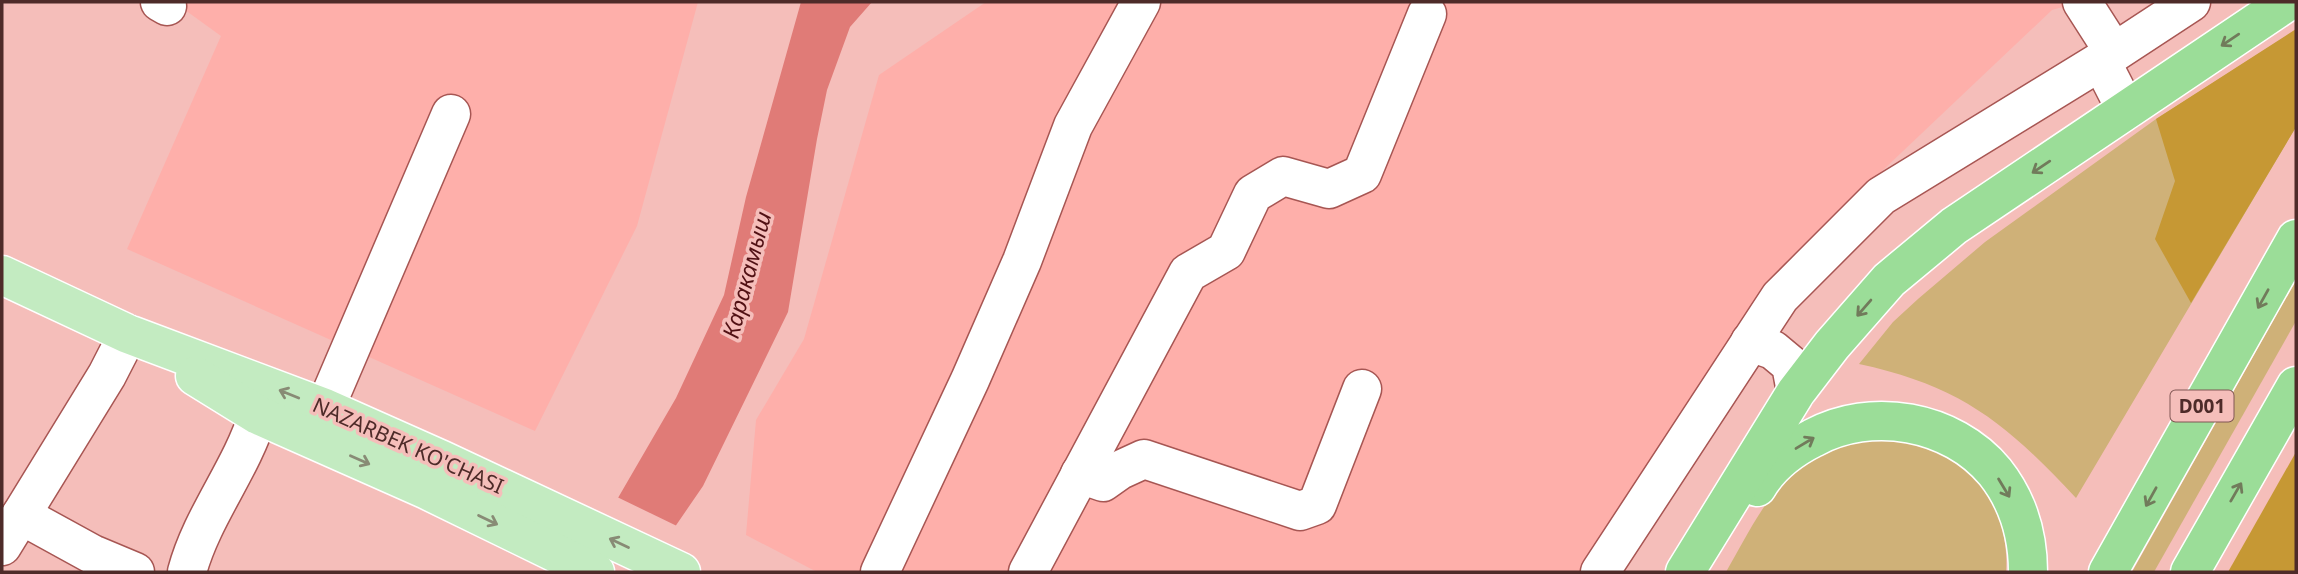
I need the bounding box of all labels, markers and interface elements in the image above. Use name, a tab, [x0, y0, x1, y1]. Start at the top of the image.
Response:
one-way arrow	[2221, 33, 2240, 47]
one-way arrow	[2032, 160, 2052, 174]
water label: Каракамыш	[714, 208, 778, 342]
one-way arrow	[2256, 288, 2270, 308]
one-way arrow	[1856, 299, 1872, 317]
one-way arrow	[279, 386, 301, 399]
street label: NAZARBEK KO'CHASI	[308, 390, 508, 500]
road number: D001	[2170, 390, 2234, 422]
one-way arrow	[1794, 435, 1814, 449]
one-way arrow	[348, 454, 370, 467]
one-way arrow	[1998, 477, 2012, 497]
one-way arrow	[2229, 482, 2243, 502]
one-way arrow	[2144, 486, 2157, 507]
one-way arrow	[477, 514, 498, 528]
one-way arrow	[609, 536, 630, 549]

